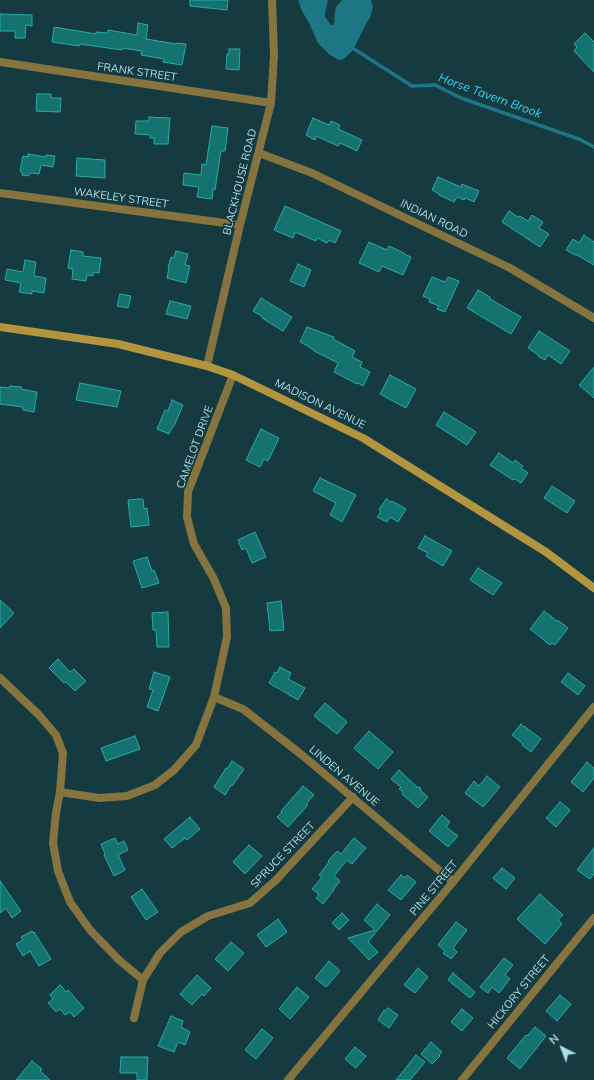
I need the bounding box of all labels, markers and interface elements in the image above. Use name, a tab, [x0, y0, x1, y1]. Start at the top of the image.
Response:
street label: FRANK STREET	[96, 60, 178, 84]
water label: Horse Tavern Brook	[436, 71, 544, 121]
street label: BLACKHOUSE ROAD	[220, 127, 260, 237]
street label: WAKELEY STREET	[73, 185, 169, 211]
street label: INDIAN ROAD	[398, 197, 470, 241]
street label: MADISON AVENUE	[272, 376, 368, 432]
street label: CAMELOT DRIVE	[174, 404, 216, 490]
street label: LINDEN AVENUE	[306, 743, 382, 809]
street label: SPRUCE STREET	[248, 819, 318, 891]
street label: PINE STREET	[407, 858, 461, 918]
street label: HICKORY STREET	[485, 952, 553, 1032]
north arrow	[542, 1028, 582, 1068]
text: N	[546, 1031, 562, 1047]

